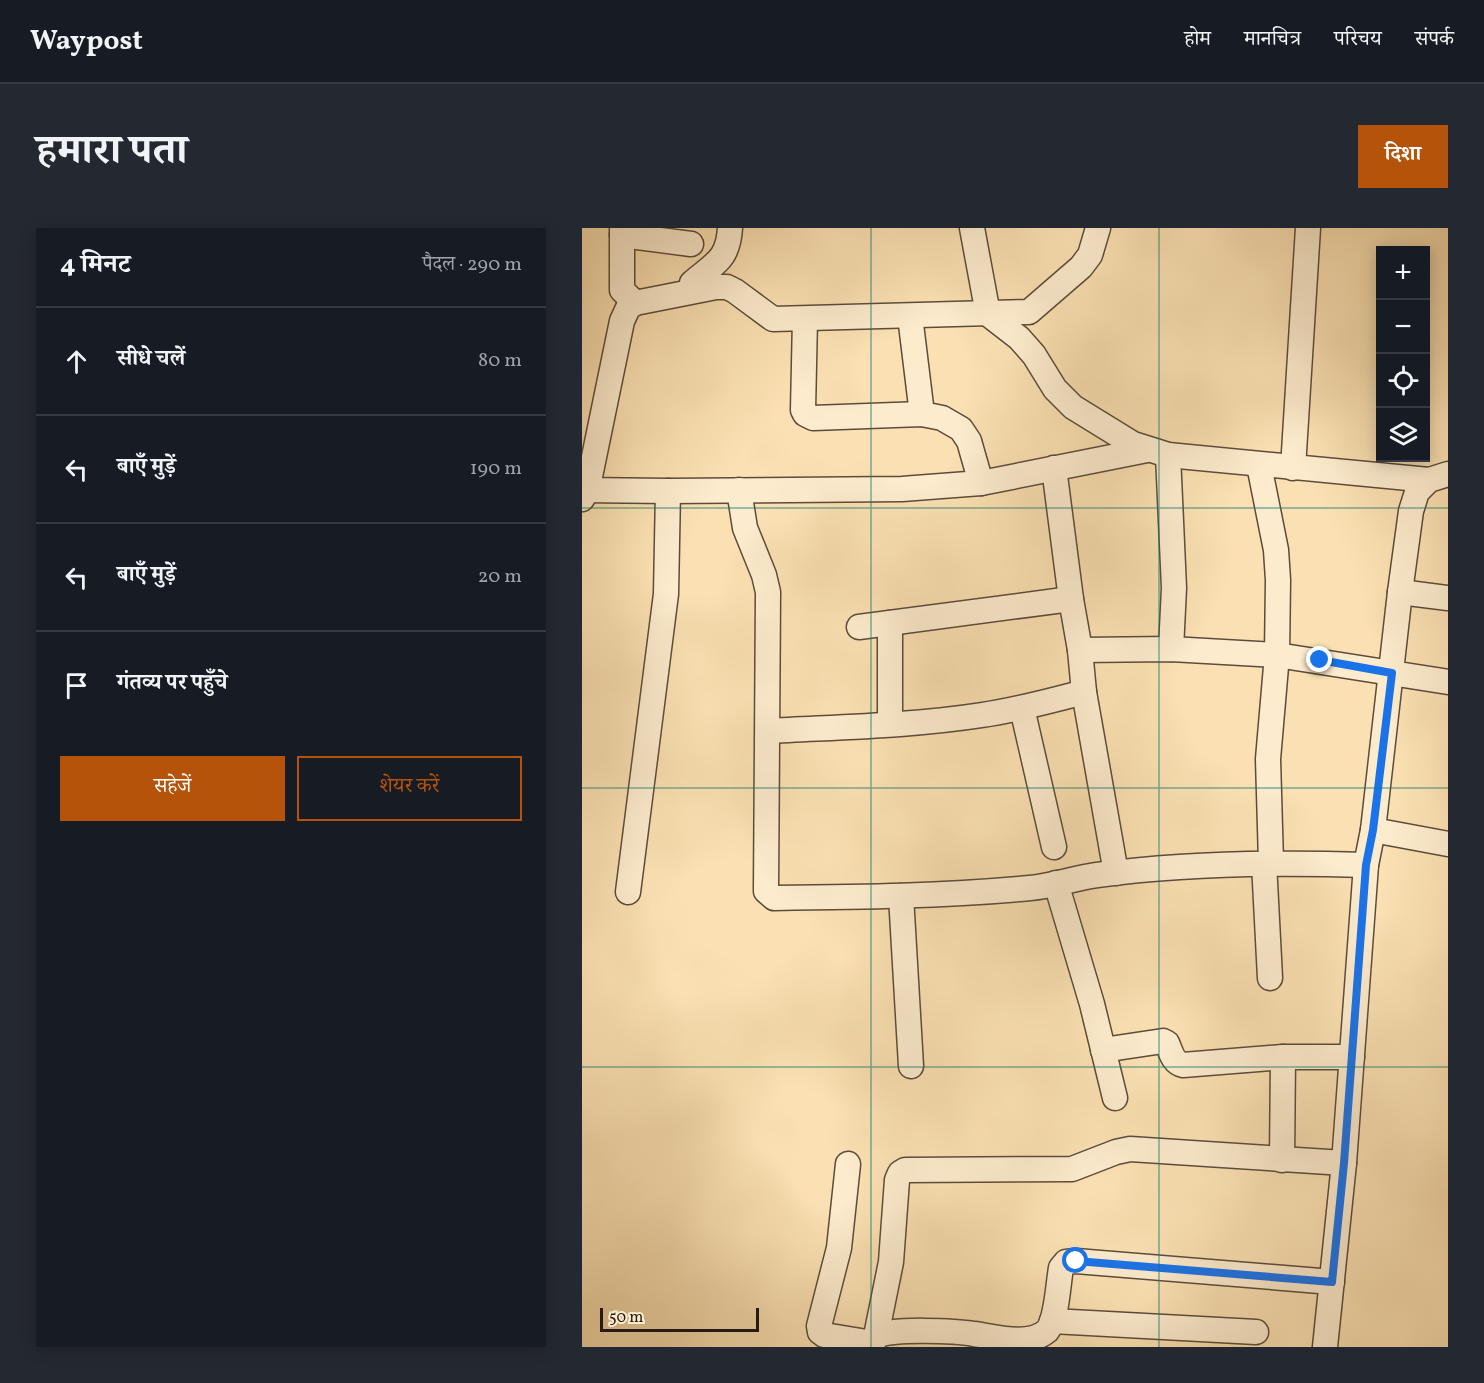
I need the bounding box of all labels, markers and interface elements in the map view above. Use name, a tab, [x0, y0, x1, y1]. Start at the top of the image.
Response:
text: Waypost	[30, 22, 143, 61]
text: होम	[1184, 25, 1211, 54]
text: मानचित्र	[1244, 25, 1301, 54]
text: परिचय	[1334, 25, 1382, 54]
text: संपर्क	[1415, 25, 1454, 54]
text: हमारा पता	[36, 123, 187, 182]
button: दिशा	[1358, 125, 1448, 188]
map controls	[1376, 246, 1430, 462]
button: +	[1376, 246, 1430, 300]
text: 4 मिनट	[60, 247, 130, 283]
text: पैदल · 290 m	[422, 251, 522, 279]
button: −	[1376, 300, 1430, 354]
text: सीधे चलें	[117, 344, 185, 375]
icon: ahead	[60, 345, 93, 378]
text: 80 m	[478, 347, 522, 375]
button: locate	[1376, 354, 1430, 408]
button: layers	[1376, 408, 1430, 462]
text: बाएँ मुड़ें	[117, 452, 176, 483]
icon: left	[60, 453, 93, 486]
text: 190 m	[470, 455, 522, 483]
text: बाएँ मुड़ें	[117, 560, 176, 591]
icon: left	[60, 561, 93, 594]
text: 20 m	[478, 563, 522, 591]
route end	[1306, 646, 1332, 672]
text: गंतव्य पर पहुँचे	[117, 668, 228, 699]
icon: arrive	[60, 669, 93, 702]
button: सहेजें	[60, 756, 285, 821]
button: शेयर करें	[297, 756, 522, 821]
route start	[1062, 1247, 1088, 1273]
scale bar	[600, 1305, 759, 1332]
text: 50 m	[609, 1307, 643, 1329]

